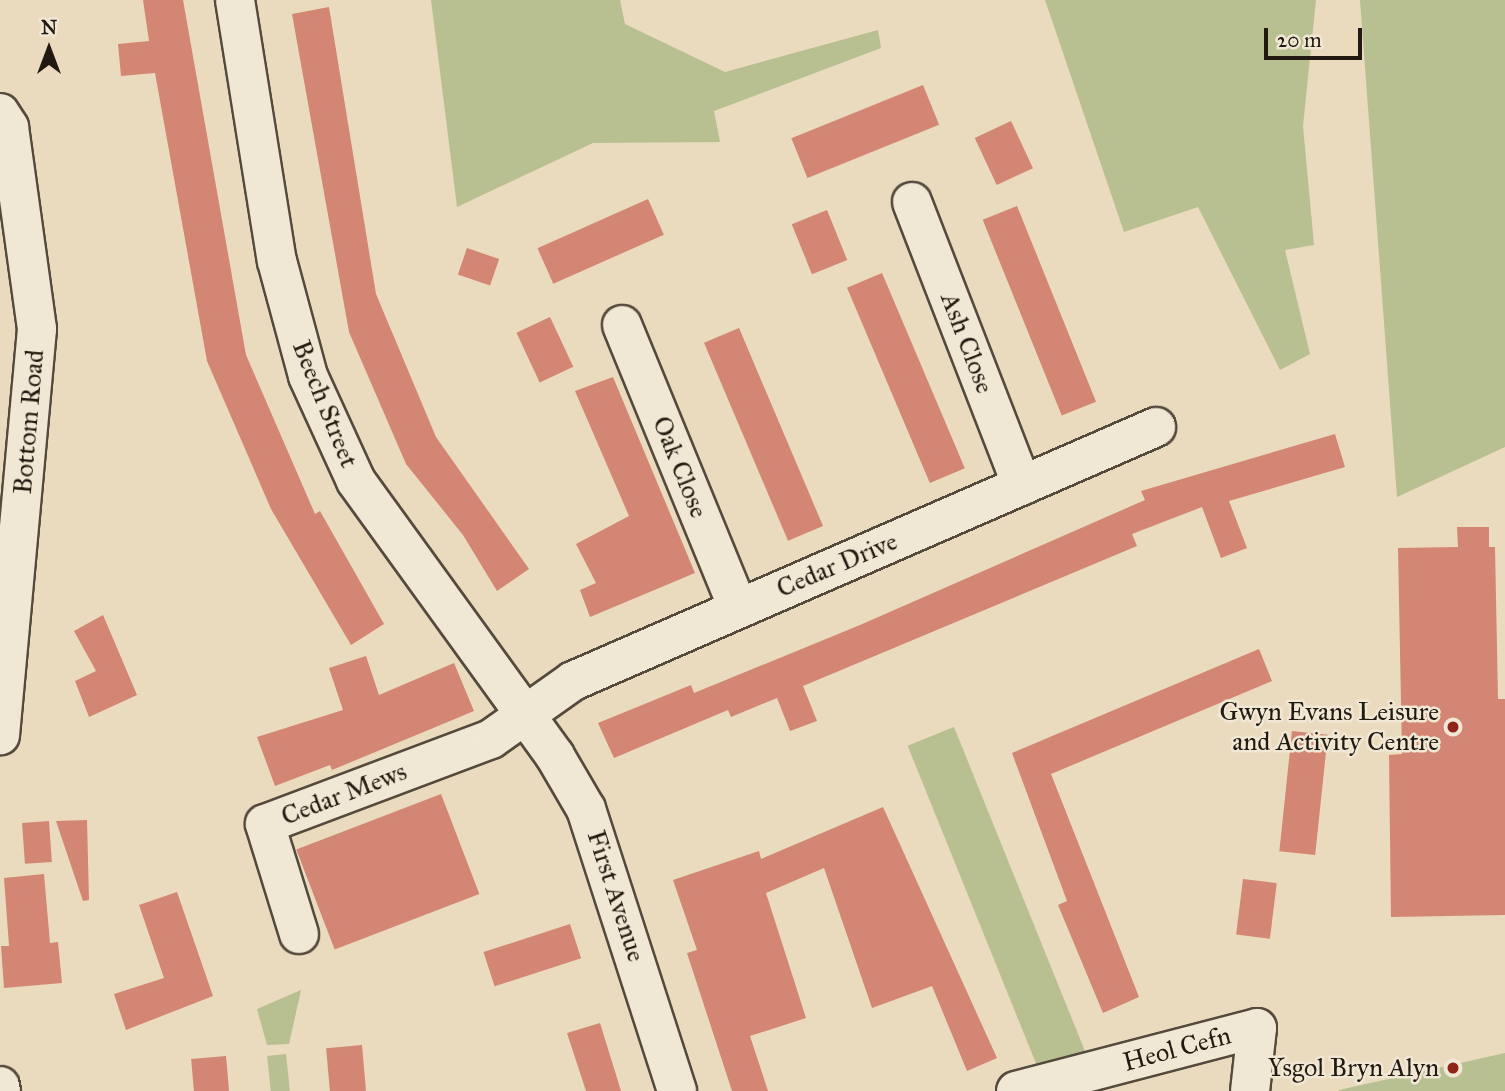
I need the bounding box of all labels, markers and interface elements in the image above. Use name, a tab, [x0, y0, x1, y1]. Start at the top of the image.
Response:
north arrow	[14, 14, 84, 84]
scale bar	[1267, 14, 1365, 58]
text: N	[41, 16, 57, 39]
text: 20 m	[1277, 27, 1322, 53]
street label: Ash Close	[934, 288, 1000, 398]
street label: Beech Street	[285, 336, 365, 472]
street label: Bottom Road	[7, 348, 51, 496]
street label: Oak Close	[646, 412, 714, 522]
street label: Cedar Drive	[772, 526, 902, 604]
place label: Gwyn Evans Leisure and Activity Centre	[1220, 696, 1439, 758]
marker: Gwyn Evans Leisure and Activity Centre	[1445, 719, 1461, 735]
street label: Cedar Mews	[277, 756, 411, 832]
street label: First Avenue	[580, 826, 652, 966]
street label: Heol Cefn	[1120, 1020, 1234, 1078]
place label: Ysgol Bryn Alyn	[1268, 1052, 1439, 1084]
marker: Ysgol Bryn Alyn	[1445, 1060, 1461, 1076]

